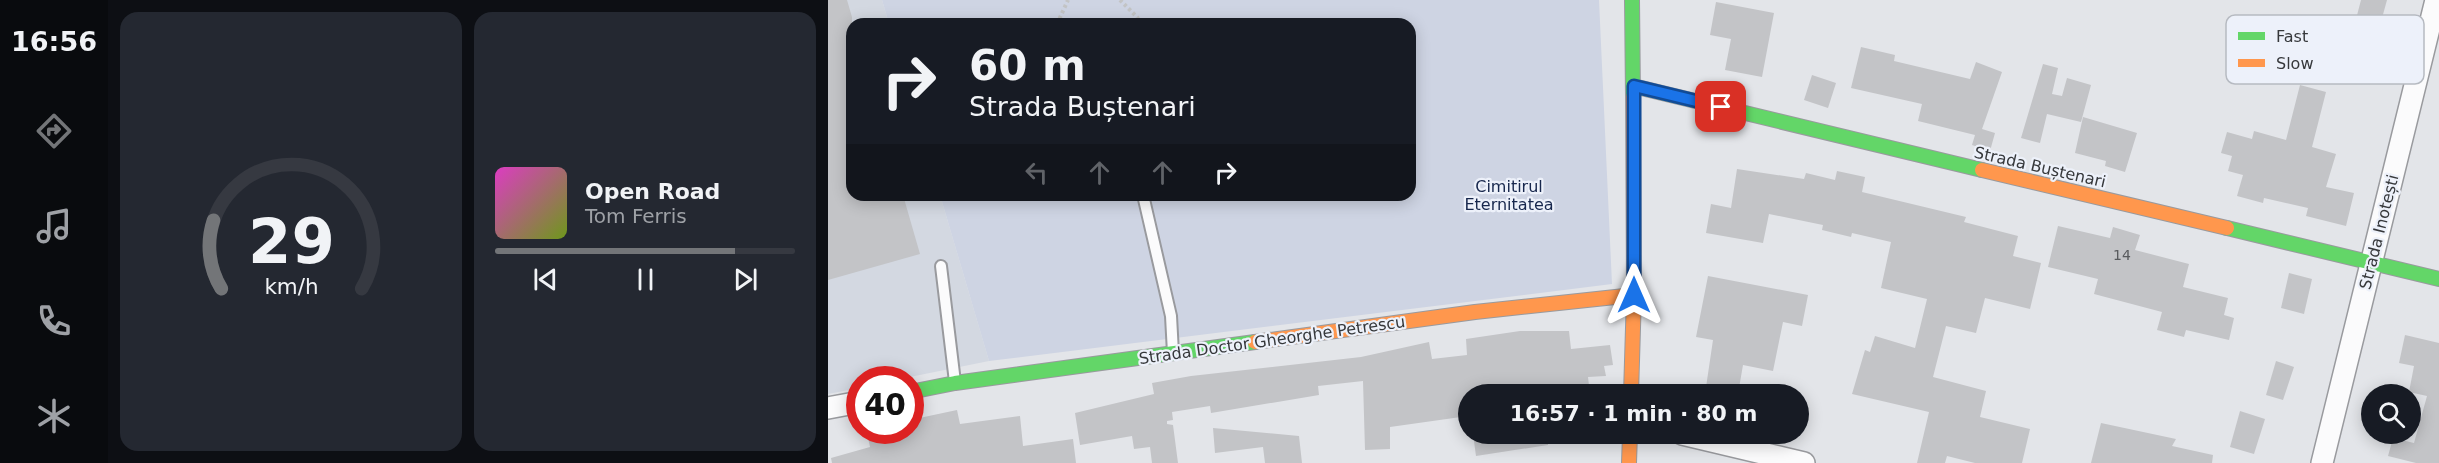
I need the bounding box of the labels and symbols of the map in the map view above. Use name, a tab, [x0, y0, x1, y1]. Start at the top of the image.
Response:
legend	[2226, 15, 2424, 84]
text: Fast	[2276, 27, 2308, 46]
text: Slow	[2276, 54, 2313, 73]
pin	[1695, 81, 1746, 132]
street label: Strada Buștenari	[1972, 143, 2108, 191]
street label: Strada Inotești	[2356, 173, 2402, 291]
park label: Cimitirul Eternitatea	[1464, 177, 1554, 214]
house number: 14	[2113, 247, 2131, 263]
position arrow	[1602, 263, 1666, 327]
street label: Strada Doctor Gheorghe Petrescu	[1138, 312, 1406, 368]
speed limit sign: 40	[846, 366, 924, 444]

